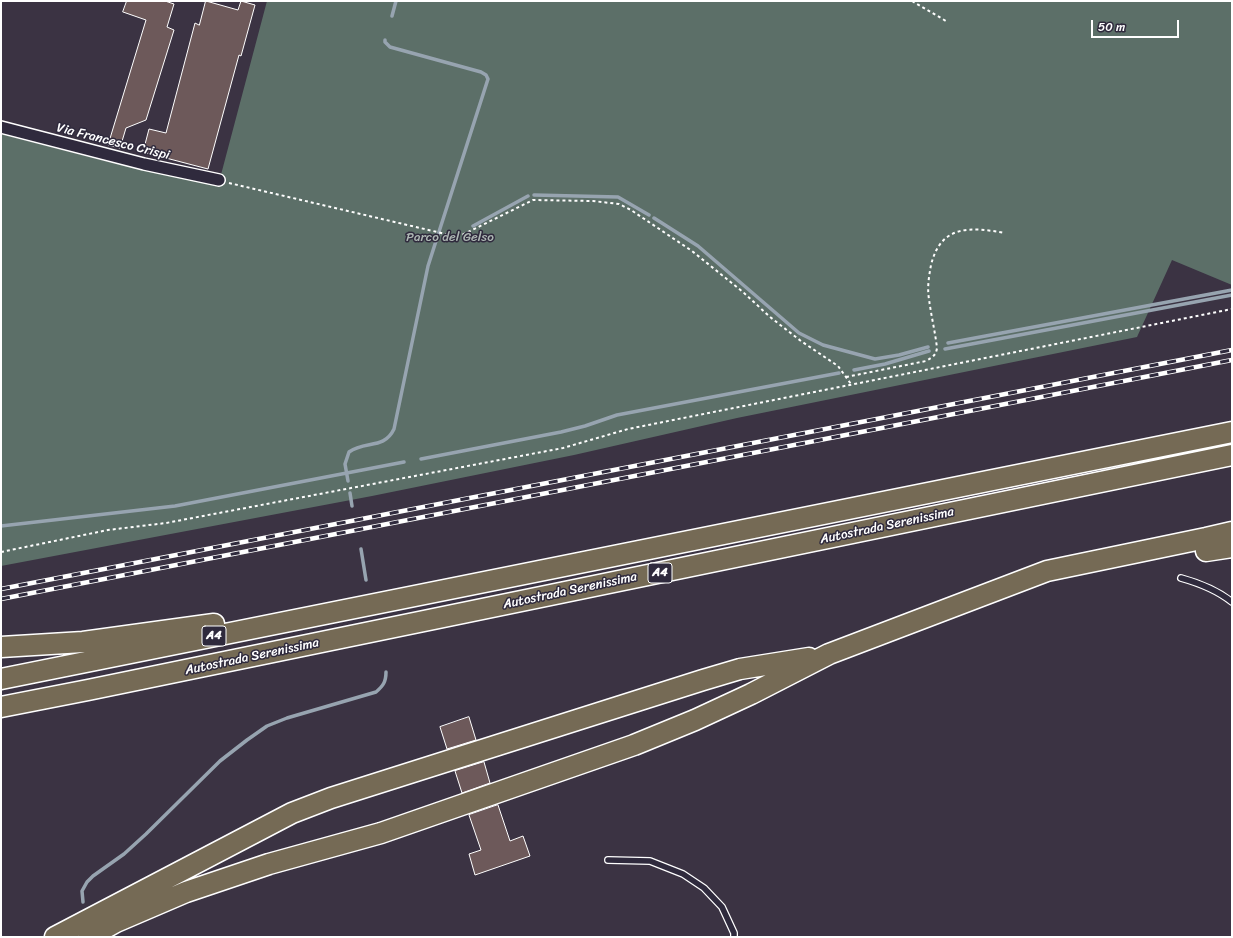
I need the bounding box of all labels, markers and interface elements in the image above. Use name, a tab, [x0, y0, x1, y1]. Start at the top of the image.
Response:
scale bar	[1093, 12, 1181, 38]
text: 50 m	[1098, 16, 1125, 38]
street label: Via Francesco Crispi	[55, 120, 171, 164]
park label: Parco del Gelso	[406, 230, 494, 246]
street label: Autostrada Serenissima	[819, 504, 955, 548]
road number: A4	[648, 563, 672, 583]
street label: Autostrada Serenissima	[502, 569, 638, 613]
road number: A4	[202, 626, 226, 646]
street label: Autostrada Serenissima	[184, 635, 320, 679]

